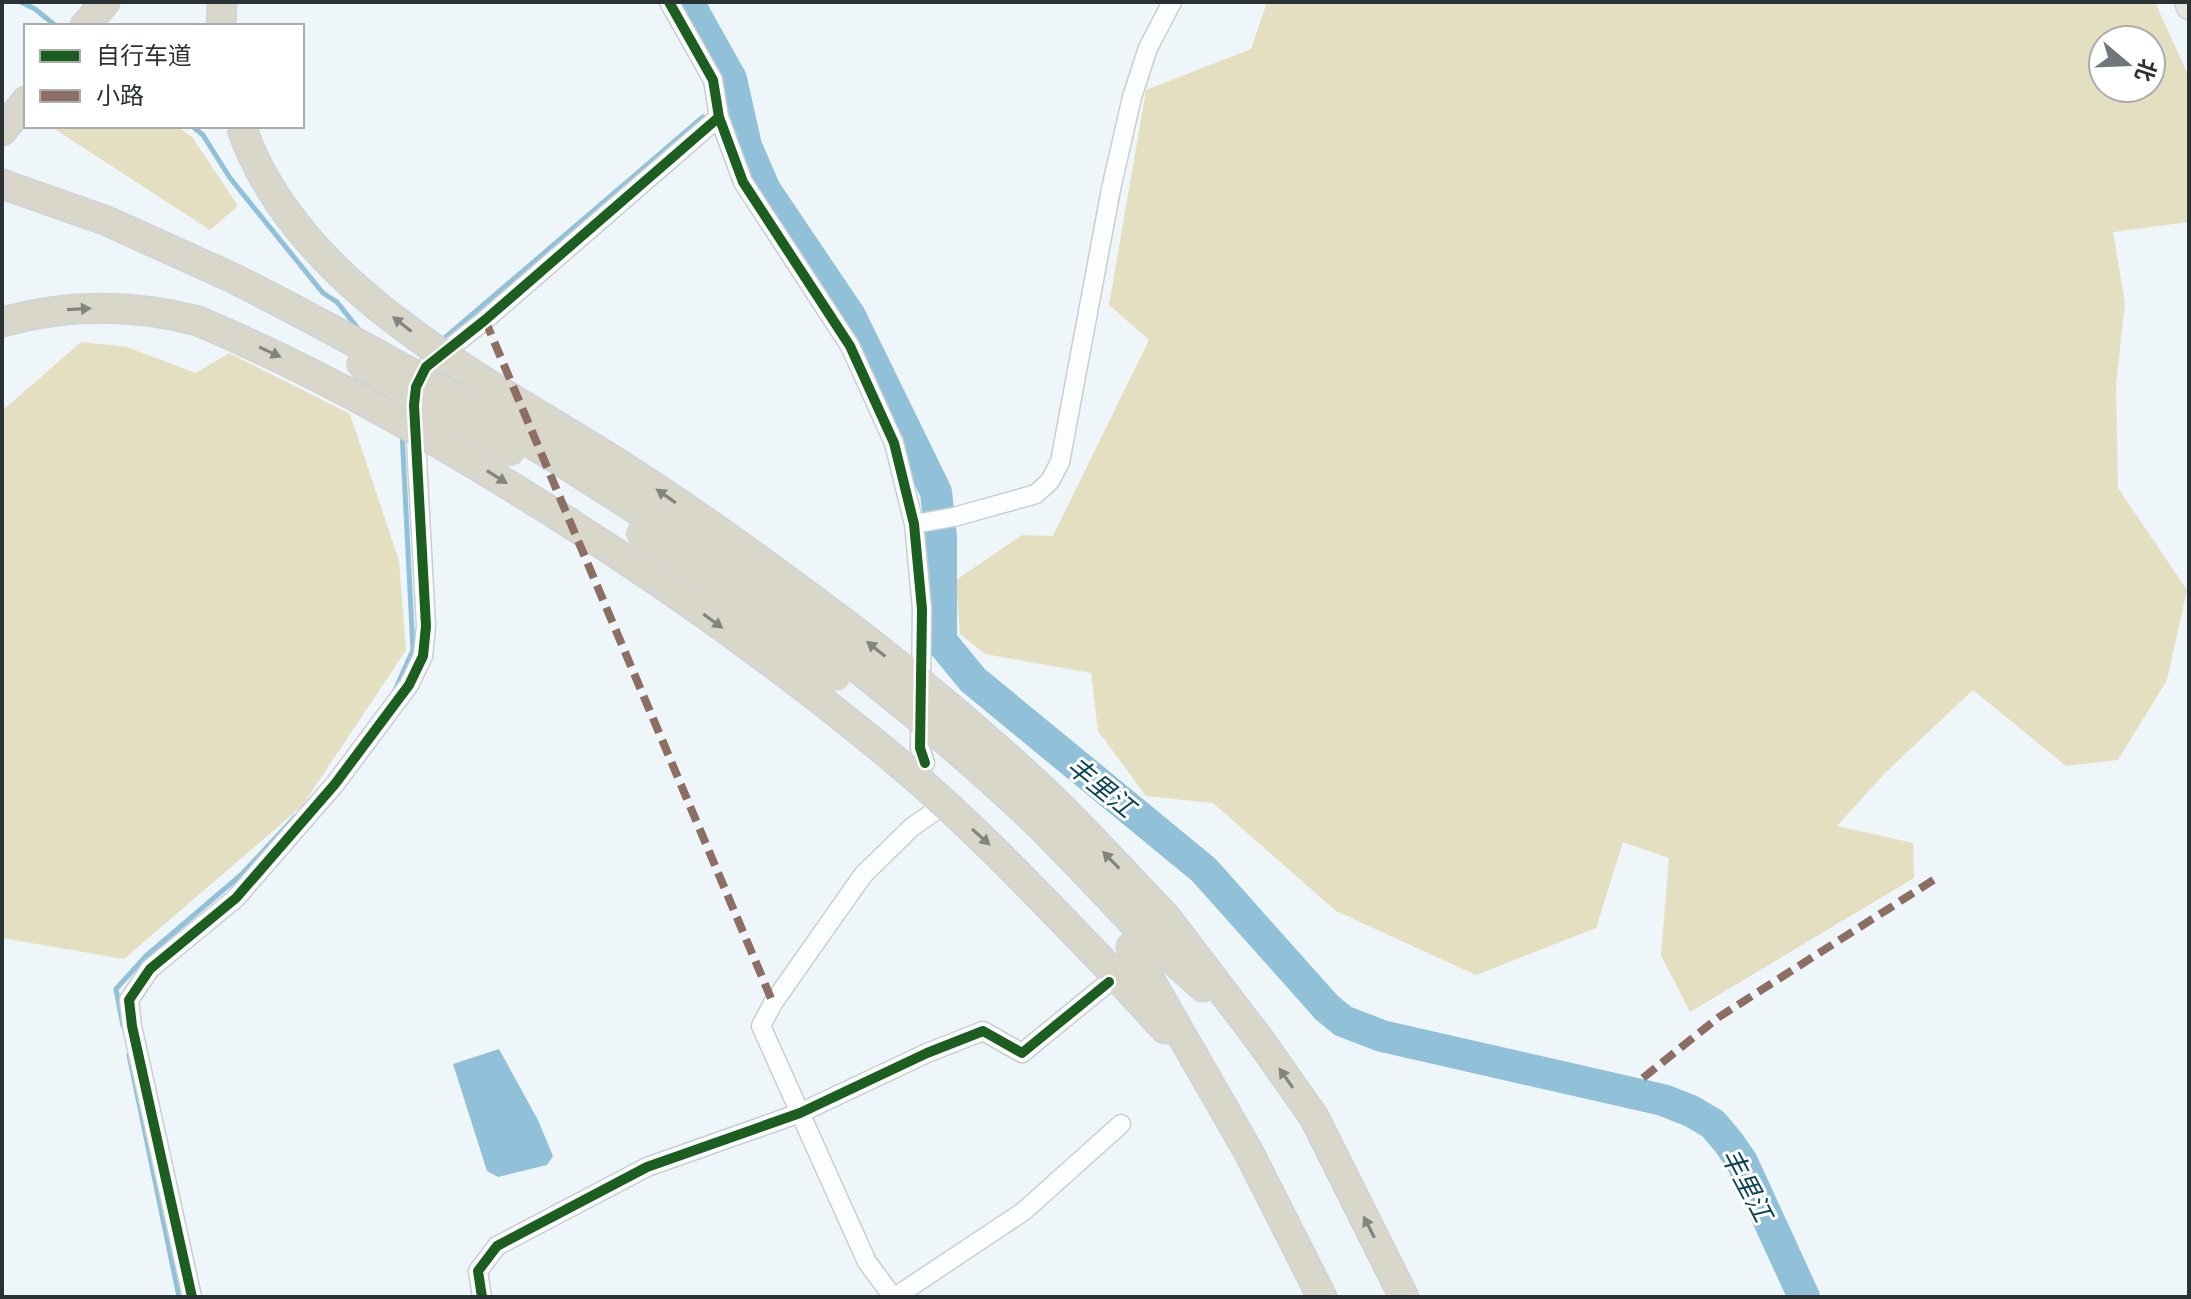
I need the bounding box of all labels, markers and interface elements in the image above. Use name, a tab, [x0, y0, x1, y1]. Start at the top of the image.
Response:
legend	[24, 24, 304, 128]
north arrow	[2087, 24, 2167, 104]
text: 自行车道	[96, 40, 192, 69]
text: 北	[2131, 56, 2163, 85]
text: 小路	[96, 80, 144, 109]
one-way arrow	[67, 303, 92, 316]
one-way arrow	[392, 316, 412, 333]
one-way arrow	[258, 345, 281, 359]
one-way arrow	[486, 470, 508, 484]
one-way arrow	[656, 489, 677, 504]
one-way arrow	[703, 613, 724, 629]
one-way arrow	[866, 642, 886, 658]
water label: 丰里江	[1062, 749, 1144, 824]
one-way arrow	[971, 828, 990, 846]
one-way arrow	[1102, 851, 1121, 870]
one-way arrow	[1279, 1068, 1294, 1089]
water label: 丰里江	[1716, 1142, 1781, 1228]
one-way arrow	[1362, 1216, 1376, 1239]

